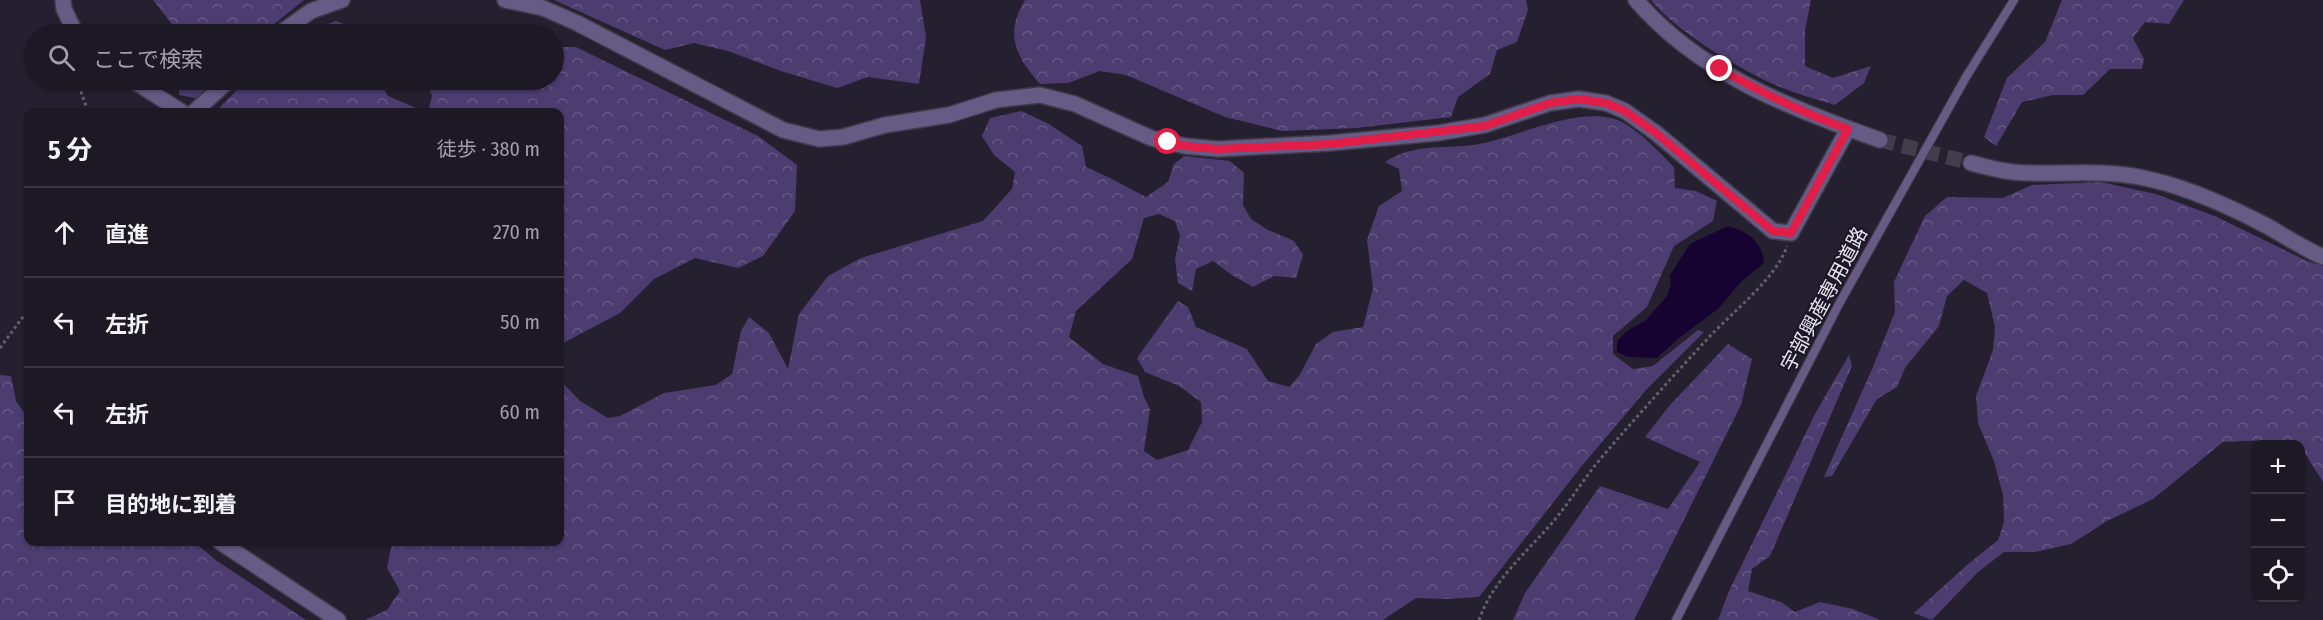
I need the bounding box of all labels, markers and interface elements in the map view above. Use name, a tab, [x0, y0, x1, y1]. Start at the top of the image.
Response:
search box	[24, 24, 564, 90]
icon: search	[45, 41, 78, 74]
text: ここで検索	[93, 46, 203, 73]
route end	[1706, 55, 1732, 81]
route start	[1154, 128, 1180, 154]
text: 5 分	[48, 135, 92, 166]
text: 徒歩 · 380 m	[437, 137, 540, 161]
icon: ahead	[48, 216, 81, 249]
text: 270 m	[493, 220, 540, 244]
text: 直進	[105, 221, 149, 248]
street label: 宇部興産専用道路	[1776, 223, 1872, 375]
icon: left	[48, 306, 81, 339]
text: 50 m	[500, 310, 540, 334]
text: 左折	[105, 311, 149, 338]
icon: left	[48, 396, 81, 429]
text: 60 m	[500, 400, 540, 424]
text: 左折	[105, 401, 149, 428]
map controls	[2251, 440, 2305, 602]
button: +	[2251, 440, 2305, 494]
icon: arrive	[48, 486, 81, 519]
text: 目的地に到着	[105, 491, 237, 518]
button: −	[2251, 494, 2305, 548]
button: locate	[2251, 548, 2305, 602]

